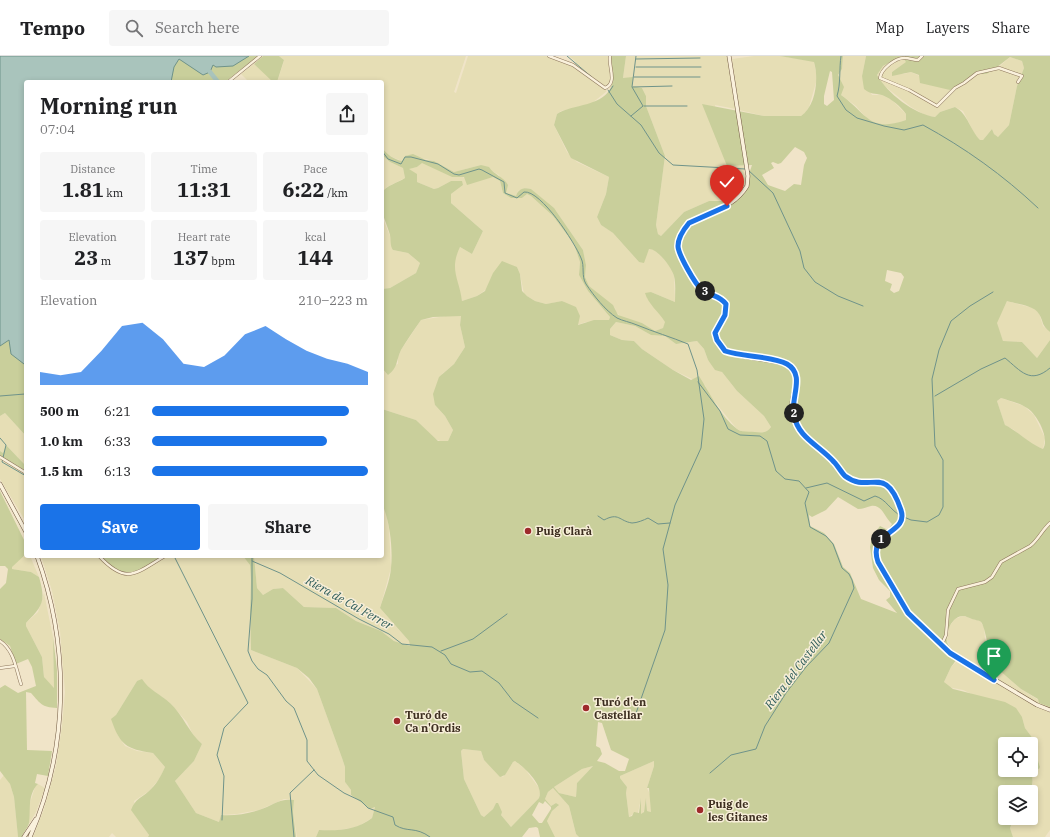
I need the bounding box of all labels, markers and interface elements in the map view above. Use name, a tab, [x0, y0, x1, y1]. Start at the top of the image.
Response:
search box	[109, 10, 389, 46]
text: Tempo	[20, 16, 85, 40]
icon: search	[123, 17, 145, 39]
text: Search here	[155, 18, 240, 37]
text: Map	[876, 19, 904, 37]
text: Layers	[926, 19, 970, 37]
text: Share	[992, 19, 1030, 37]
text: Morning run	[40, 91, 178, 120]
button: share	[326, 93, 368, 135]
text: 07:04	[40, 121, 75, 138]
text: Distance	[70, 162, 115, 176]
text: Time	[190, 162, 218, 176]
text: Pace	[303, 162, 327, 176]
pin	[710, 165, 744, 206]
icon: check	[716, 171, 738, 193]
text: 1.81	[62, 176, 104, 203]
text: 11:31	[177, 176, 231, 203]
text: 6:22	[283, 176, 325, 203]
text: km	[104, 186, 123, 200]
text: /km	[325, 186, 348, 200]
text: Elevation	[68, 230, 117, 244]
text: Heart rate	[178, 230, 230, 244]
text: kcal	[305, 230, 326, 244]
text: 23	[74, 244, 98, 271]
text: 137	[173, 244, 209, 271]
text: 144	[297, 244, 333, 271]
text: m	[98, 254, 111, 268]
text: bpm	[209, 254, 235, 268]
pin: 3	[695, 281, 715, 301]
text: 3	[702, 284, 708, 298]
text: Elevation	[40, 292, 97, 309]
text: 210–223 m	[298, 292, 368, 309]
text: 500 m	[40, 403, 79, 420]
text: 6:21	[104, 403, 131, 420]
pin: 2	[784, 403, 804, 423]
text: 2	[791, 406, 797, 420]
text: 1.0 km	[40, 433, 83, 450]
text: 6:33	[104, 433, 131, 450]
text: 1.5 km	[40, 463, 83, 480]
text: 6:13	[104, 463, 131, 480]
button: Save	[40, 504, 200, 550]
button: Share	[208, 504, 368, 550]
place label: Puig Clarà	[536, 524, 592, 538]
marker: Puig Clarà	[523, 526, 533, 536]
pin: 1	[871, 529, 891, 549]
text: 1	[878, 532, 884, 546]
water label: Riera de Cal Ferrer	[302, 572, 396, 633]
water label: Riera del Castellar	[761, 627, 830, 713]
pin	[977, 639, 1011, 680]
icon: arrive	[983, 645, 1005, 667]
place label: Turó d'en Castellar	[594, 695, 646, 722]
marker: Turó d'en Castellar	[581, 703, 591, 713]
place label: Turó de Ca n'Ordis	[405, 708, 461, 735]
marker: Turó de Ca n'Ordis	[392, 716, 402, 726]
map controls	[998, 737, 1038, 825]
button: locate	[998, 737, 1038, 777]
button: layers	[998, 785, 1038, 825]
place label: Puig de les Gitanes	[708, 797, 768, 824]
marker: Puig de les Gitanes	[695, 805, 705, 815]

